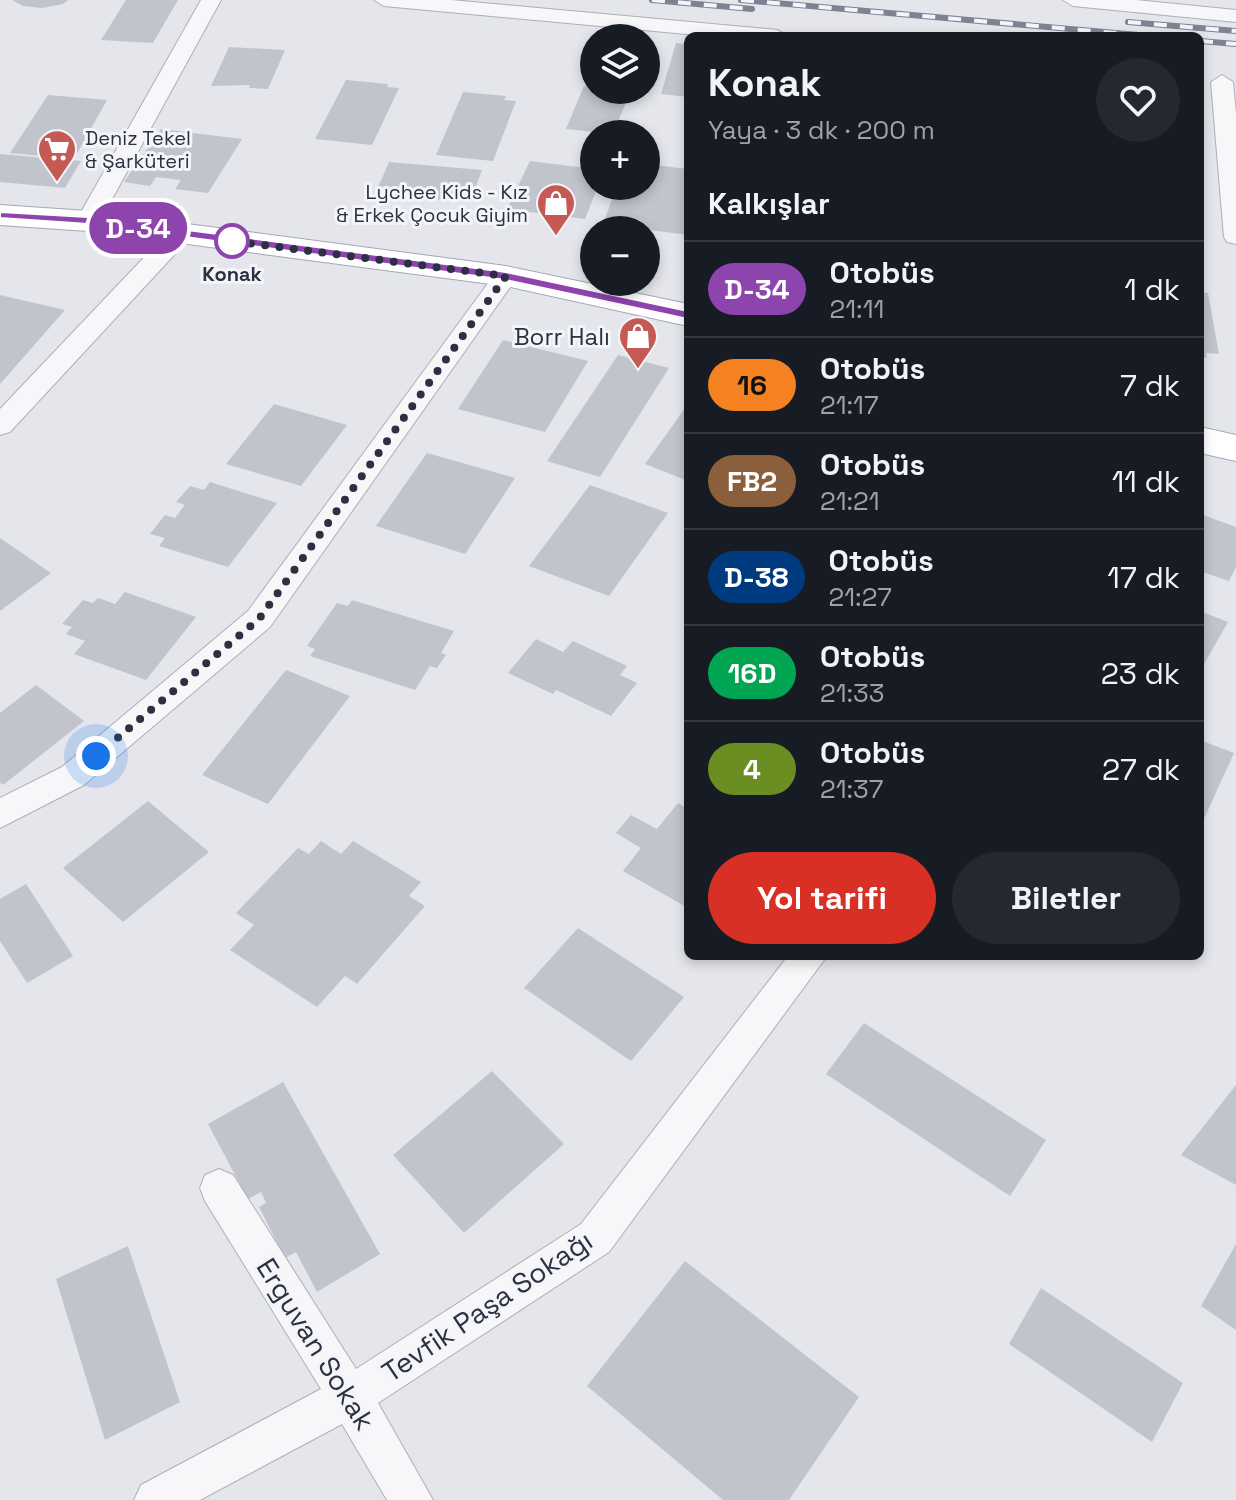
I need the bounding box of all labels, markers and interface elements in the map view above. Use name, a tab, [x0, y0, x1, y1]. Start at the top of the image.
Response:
map controls	[580, 24, 660, 296]
button: layers	[580, 24, 660, 104]
button: heart	[1096, 58, 1180, 142]
text: Konak	[708, 59, 821, 107]
text: Yaya · 3 dk · 200 m	[708, 113, 935, 147]
button: +	[580, 120, 660, 200]
place label: Deniz Tekel & Şarküteri	[85, 125, 191, 174]
supermarket icon: Deniz Tekel & Şarküteri	[36, 128, 78, 183]
place label: Lychee Kids - Kız & Erkek Çocuk Giyim	[336, 179, 528, 228]
shop icon: Lychee Kids - Kız & Erkek Çocuk Giyim	[535, 182, 577, 237]
text: Kalkışlar	[708, 184, 830, 223]
line badge: D-34	[82, 202, 194, 254]
text: D-34	[105, 210, 171, 246]
button: −	[580, 216, 660, 296]
marker: Konak	[215, 224, 249, 258]
text: Otobüs	[830, 253, 935, 292]
place label: Konak	[202, 261, 262, 287]
text: 1 dk	[1124, 270, 1180, 309]
text: D-34	[724, 271, 790, 307]
text: 21:11	[830, 292, 884, 326]
shop icon: Borr Halı	[617, 315, 659, 370]
place label: Borr Halı	[514, 321, 610, 352]
text: Otobüs	[820, 349, 925, 388]
text: 7 dk	[1120, 366, 1180, 405]
text: 16	[737, 367, 767, 403]
text: 21:17	[820, 388, 879, 422]
text: Otobüs	[820, 445, 925, 484]
text: 11 dk	[1112, 462, 1180, 501]
text: FB2	[727, 463, 777, 499]
text: 21:21	[820, 484, 880, 518]
text: Otobüs	[829, 541, 934, 580]
text: 17 dk	[1107, 558, 1180, 597]
text: D-38	[724, 559, 789, 595]
text: 21:27	[829, 580, 892, 614]
text: Otobüs	[820, 637, 925, 676]
text: 23 dk	[1101, 654, 1180, 693]
text: 16D	[728, 655, 776, 691]
text: 21:33	[820, 676, 885, 710]
text: Otobüs	[820, 733, 925, 772]
your location	[76, 736, 116, 776]
text: 27 dk	[1102, 750, 1180, 789]
text: 4	[743, 751, 761, 787]
text: 21:37	[820, 772, 884, 806]
button: Yol tarifi	[708, 852, 936, 944]
button: Biletler	[952, 852, 1180, 944]
street label: Tevfik Paşa Sokağı	[375, 1222, 599, 1390]
street label: Erguvan Sokak	[249, 1251, 383, 1437]

